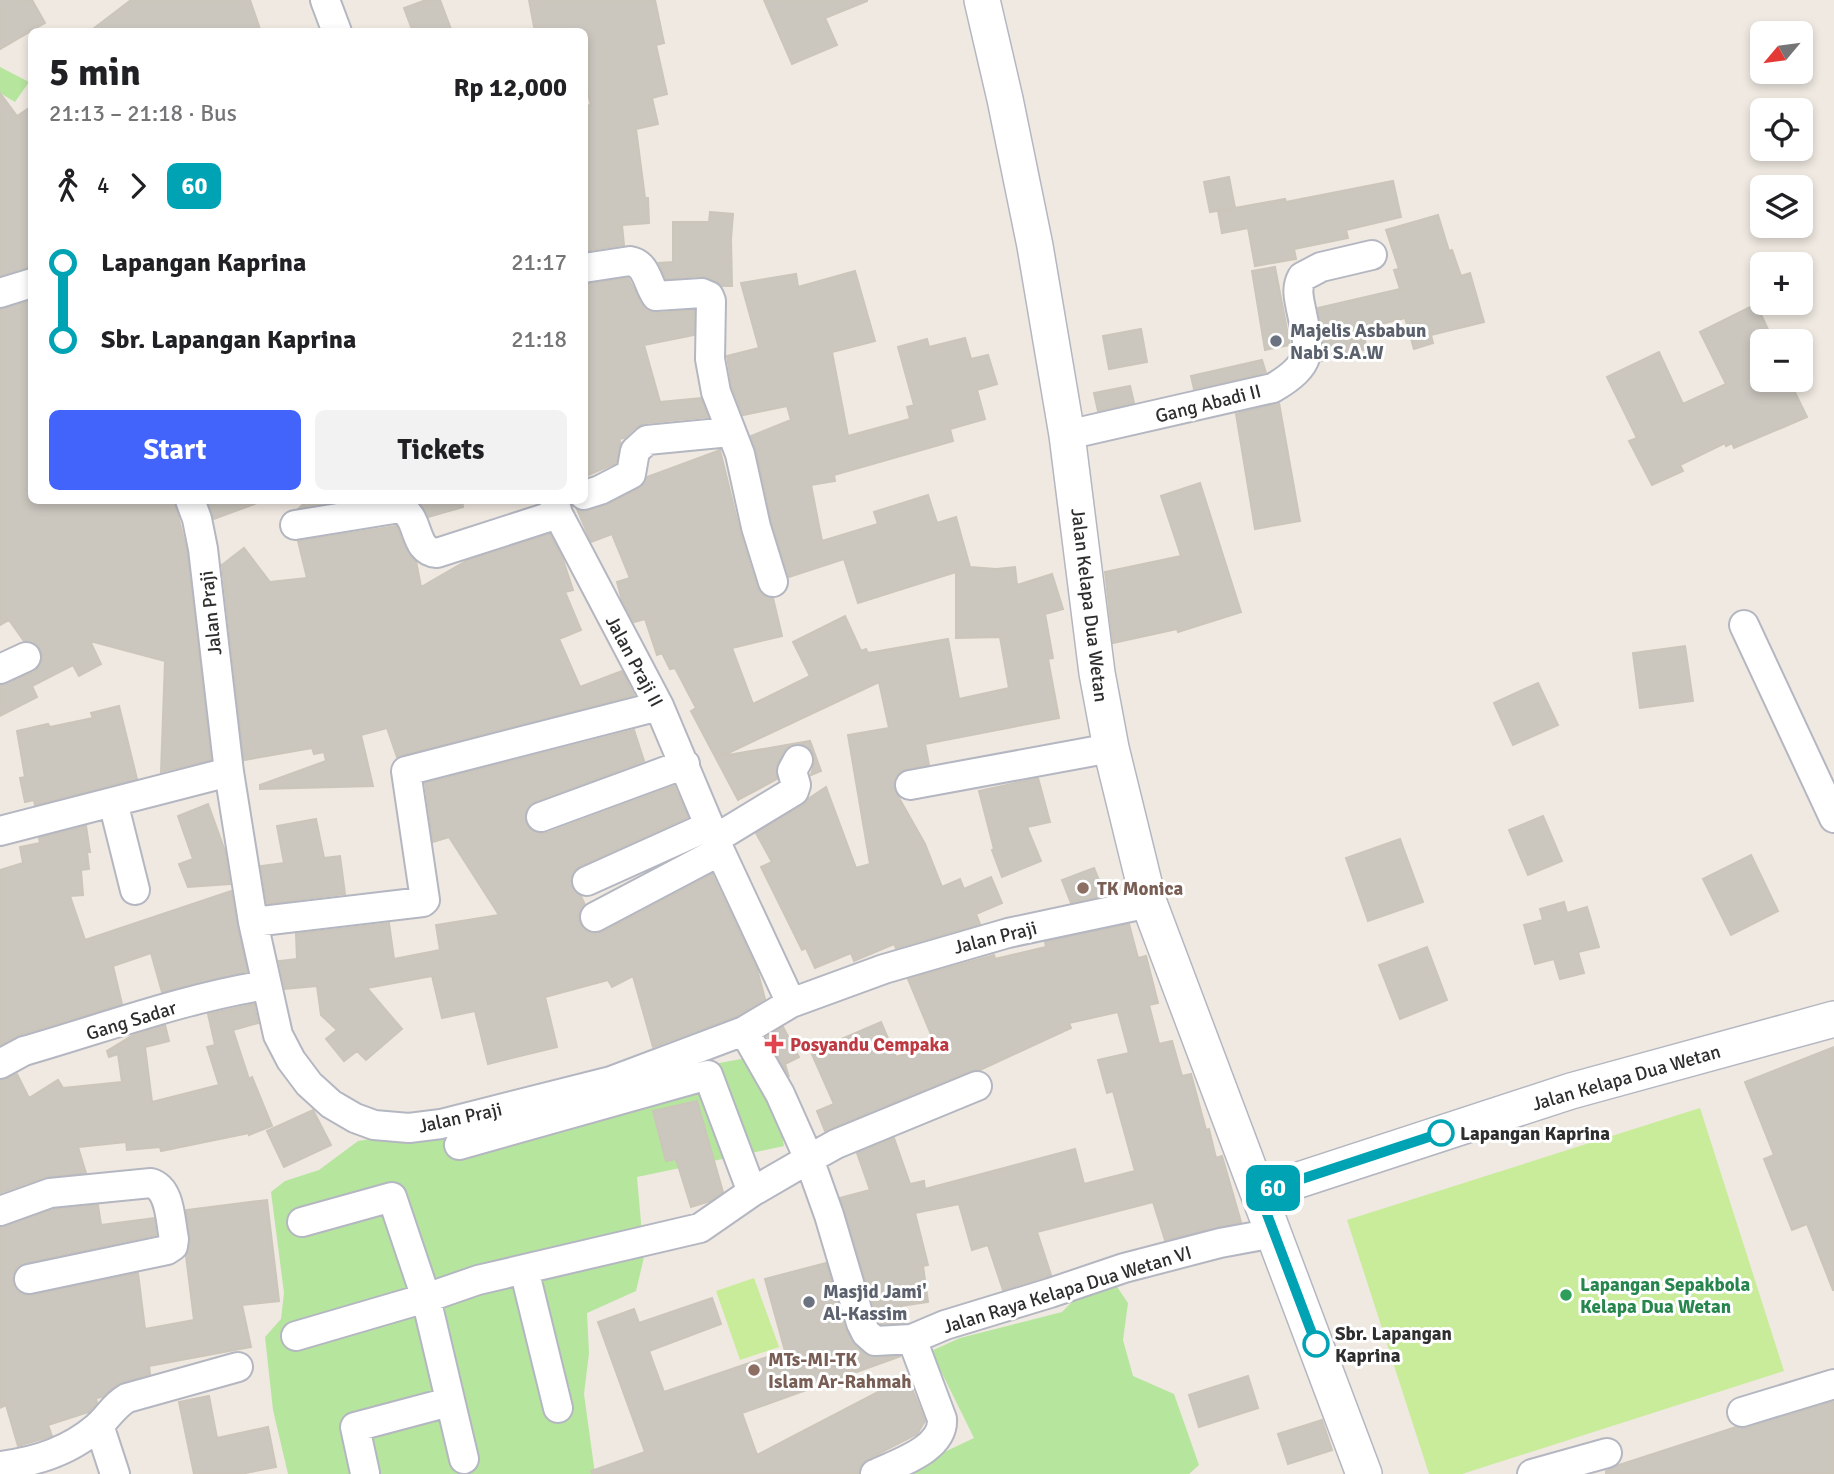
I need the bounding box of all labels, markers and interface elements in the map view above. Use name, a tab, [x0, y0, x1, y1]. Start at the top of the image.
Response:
north arrow	[1750, 21, 1813, 84]
map controls	[1750, 21, 1813, 392]
text: 5 min	[49, 49, 141, 96]
text: Rp 12,000	[453, 72, 567, 104]
button: locate	[1750, 98, 1813, 161]
text: 21:13 – 21:18 · Bus	[49, 99, 237, 128]
icon: walk	[49, 167, 87, 205]
icon: forward	[119, 167, 157, 205]
text: 4	[97, 171, 109, 200]
text: 60	[181, 171, 207, 201]
button: layers	[1750, 175, 1813, 238]
text: Lapangan Kaprina	[101, 247, 306, 279]
text: 21:17	[511, 248, 567, 277]
button: +	[1750, 252, 1813, 315]
place label: Majelis Asbabun Nabi S.A.W	[1290, 319, 1426, 365]
text: Sbr. Lapangan Kaprina	[101, 324, 356, 356]
text: 21:18	[511, 325, 567, 354]
button: −	[1750, 329, 1813, 392]
marker: Majelis Asbabun Nabi S.A.W	[1268, 333, 1284, 349]
street label: Gang Abadi II	[1153, 379, 1264, 429]
button: Start	[49, 410, 301, 490]
button: Tickets	[315, 410, 567, 490]
street label: Jalan Kelapa Dua Wetan	[1065, 507, 1113, 703]
street label: Jalan Praji	[195, 569, 227, 656]
street label: Jalan Praji II	[600, 612, 668, 711]
place label: TK Monica	[1097, 877, 1183, 901]
marker: TK Monica	[1075, 880, 1091, 896]
street label: Jalan Praji	[951, 916, 1039, 960]
street label: Gang Sadar	[83, 996, 179, 1046]
place label: Posyandu Cempaka	[790, 1033, 949, 1057]
marker: Posyandu Cempaka	[764, 1034, 784, 1054]
street label: Jalan Kelapa Dua Wetan	[1529, 1040, 1723, 1116]
street label: Jalan Praji	[416, 1097, 504, 1139]
marker: Lapangan Kaprina	[1428, 1120, 1454, 1146]
place label: Lapangan Kaprina	[1460, 1122, 1610, 1146]
line badge: 60	[1242, 1165, 1304, 1211]
text: 60	[1260, 1173, 1286, 1203]
street label: Jalan Raya Kelapa Dua Wetan VI	[940, 1241, 1195, 1339]
place label: Lapangan Sepakbola Kelapa Dua Wetan	[1580, 1273, 1751, 1319]
place label: Masjid Jami' Al-Kassim	[823, 1280, 927, 1326]
marker: Lapangan Sepakbola Kelapa Dua Wetan	[1558, 1287, 1574, 1303]
marker: Masjid Jami' Al-Kassim	[801, 1294, 817, 1310]
place label: Sbr. Lapangan Kaprina	[1335, 1322, 1452, 1368]
marker: Sbr. Lapangan Kaprina	[1303, 1331, 1329, 1357]
place label: MTs-MI-TK Islam Ar-Rahmah	[768, 1348, 912, 1394]
marker: MTs-MI-TK Islam Ar-Rahmah	[746, 1362, 762, 1378]

